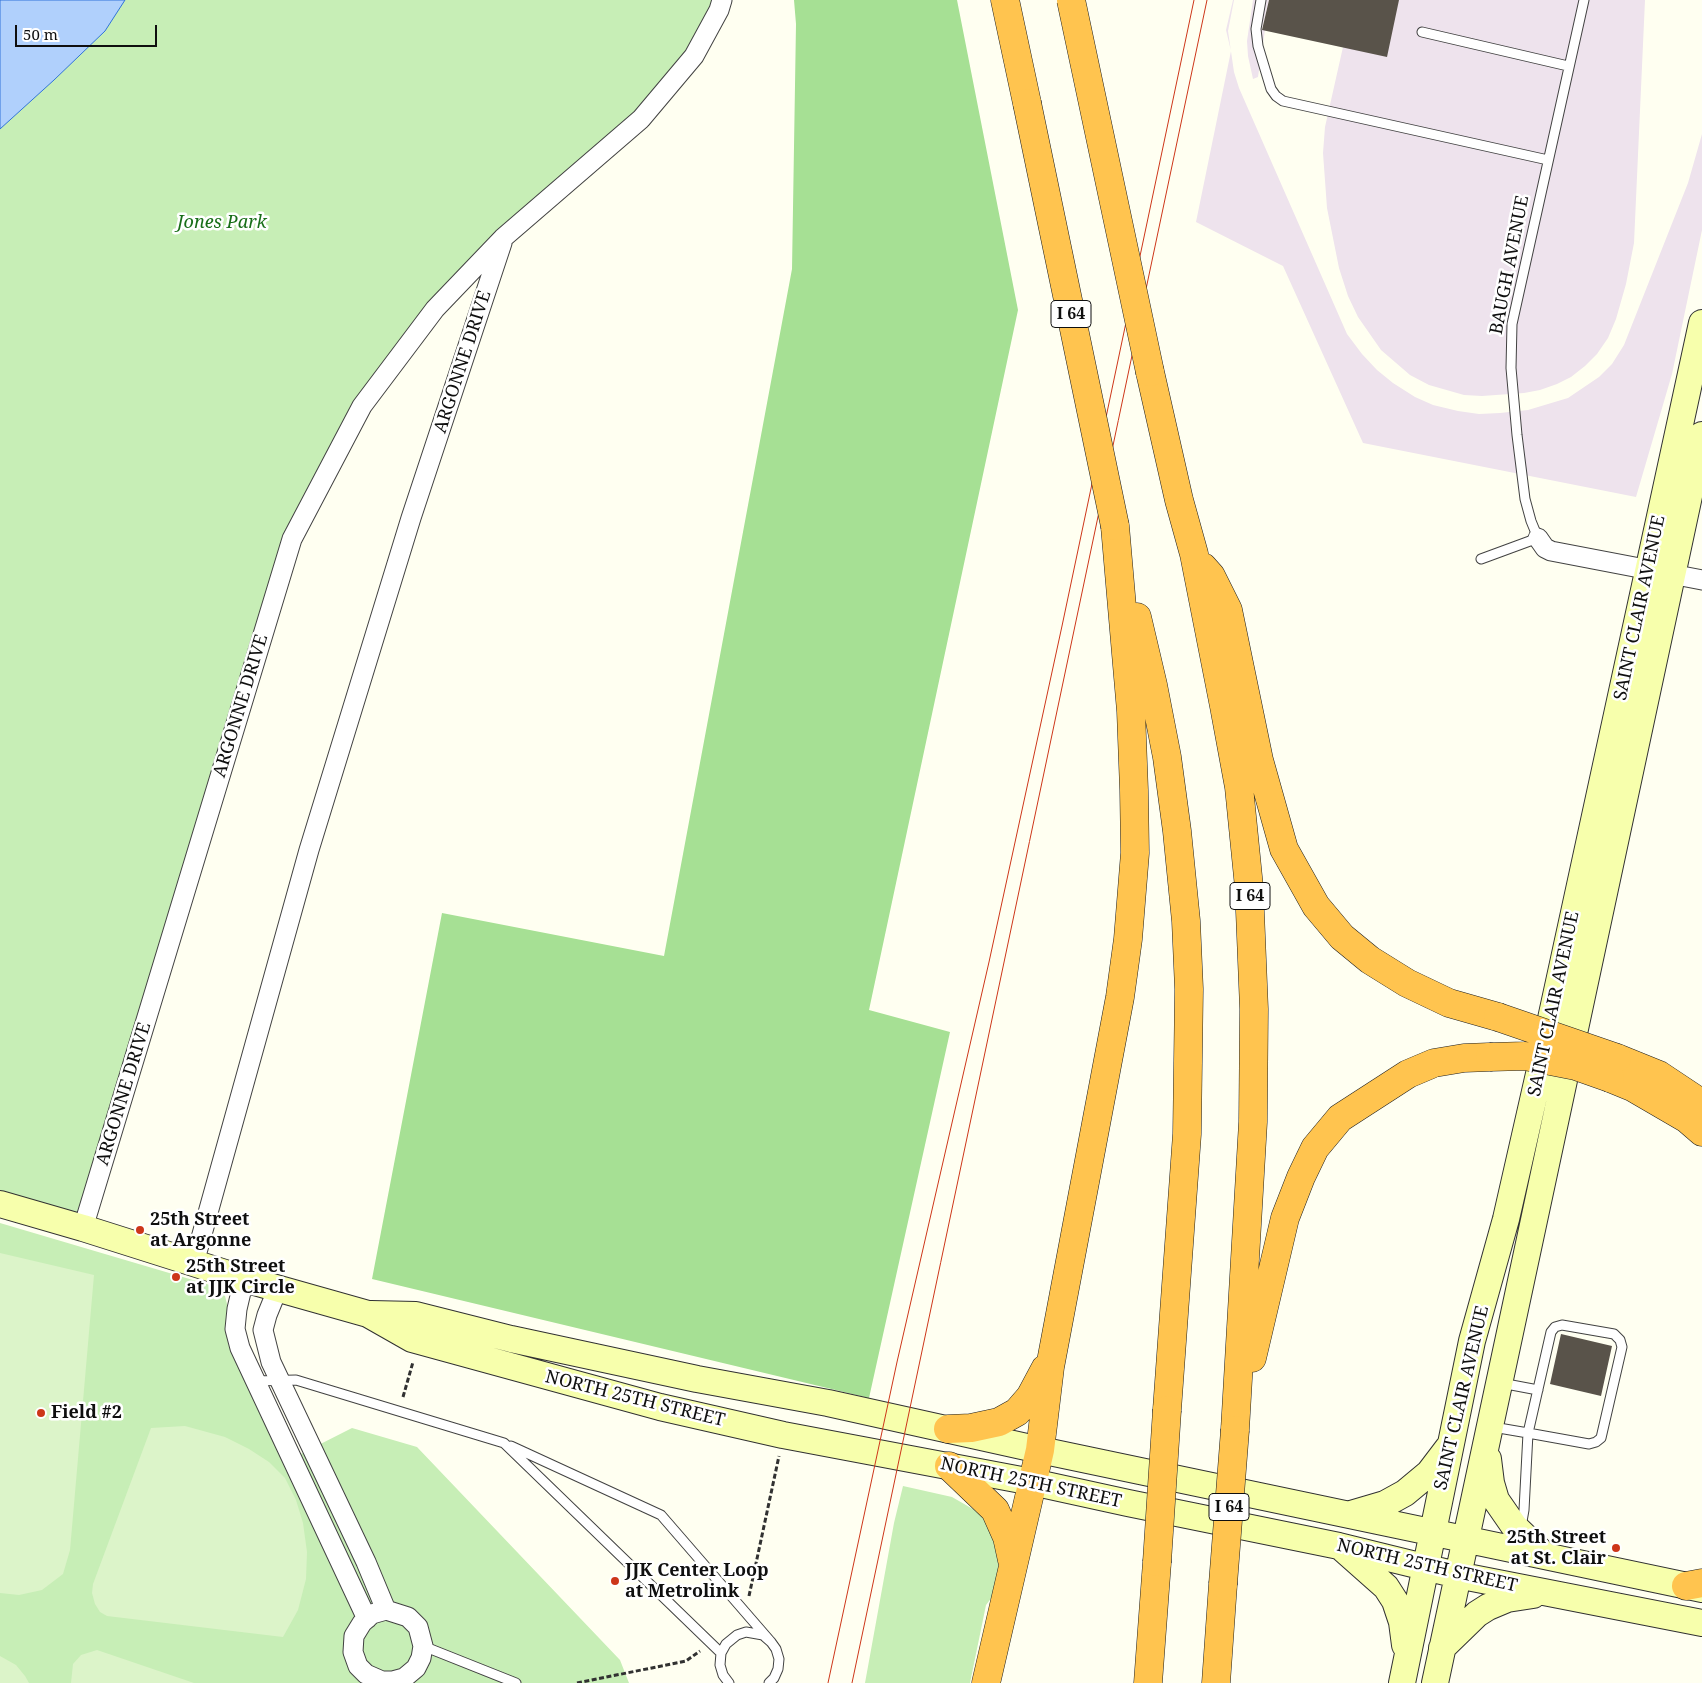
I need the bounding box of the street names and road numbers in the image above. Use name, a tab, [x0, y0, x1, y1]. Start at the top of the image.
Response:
street label: BAUGH AVENUE	[1486, 194, 1534, 336]
street label: ARGONNE DRIVE	[430, 288, 496, 436]
road number: I 64	[1051, 300, 1091, 328]
street label: SAINT CLAIR AVENUE	[1610, 513, 1670, 703]
street label: ARGONNE DRIVE	[209, 632, 273, 780]
road number: I 64	[1230, 882, 1270, 909]
street label: SAINT CLAIR AVENUE	[1524, 909, 1584, 1099]
street label: ARGONNE DRIVE	[92, 1020, 156, 1168]
street label: SAINT CLAIR AVENUE	[1430, 1304, 1494, 1492]
street label: NORTH 25TH STREET	[543, 1366, 727, 1432]
street label: NORTH 25TH STREET	[939, 1453, 1123, 1513]
road number: I 64	[1209, 1494, 1249, 1520]
street label: NORTH 25TH STREET	[1335, 1535, 1519, 1597]

